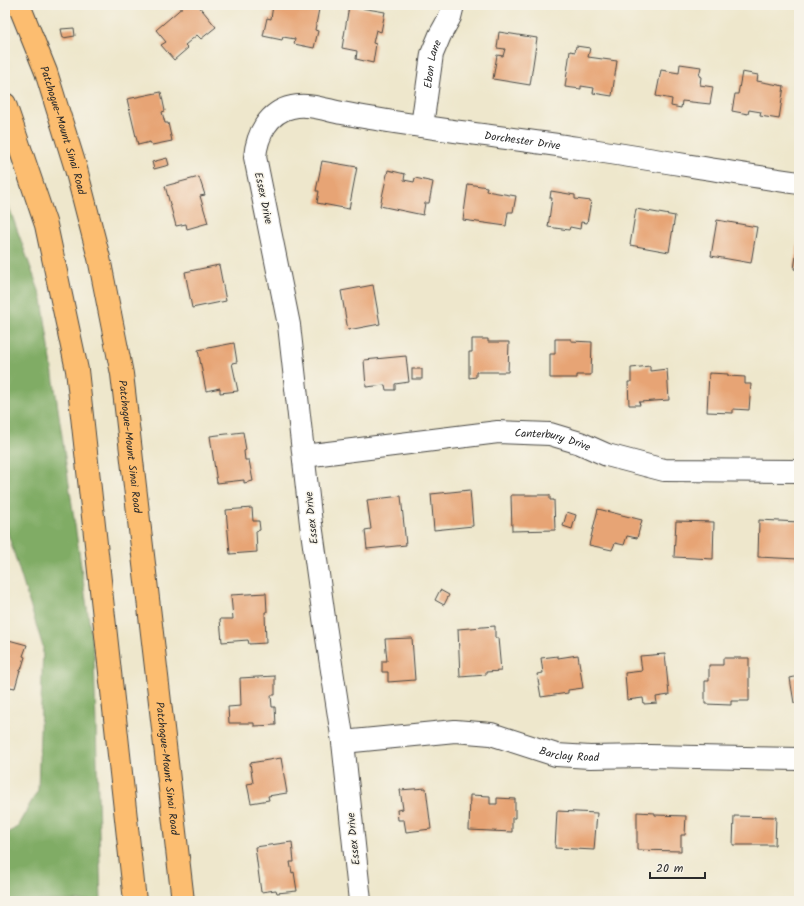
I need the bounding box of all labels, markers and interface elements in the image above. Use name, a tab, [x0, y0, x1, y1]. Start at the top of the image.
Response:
street label: Ebon Lane	[419, 37, 447, 89]
street label: Patchogue-Mount Sinai Road	[34, 63, 90, 197]
street label: Dorchester Drive	[483, 127, 562, 155]
street label: Essex Drive	[249, 171, 277, 226]
street label: Patchogue-Mount Sinai Road	[113, 379, 146, 515]
street label: Canterbury Drive	[514, 425, 593, 457]
street label: Essex Drive	[300, 491, 324, 545]
street label: Patchogue-Mount Sinai Road	[150, 701, 183, 837]
street label: Barclay Road	[537, 742, 600, 767]
street label: Essex Drive	[342, 812, 366, 866]
scale bar	[650, 854, 705, 880]
text: 20 m	[656, 859, 684, 878]

